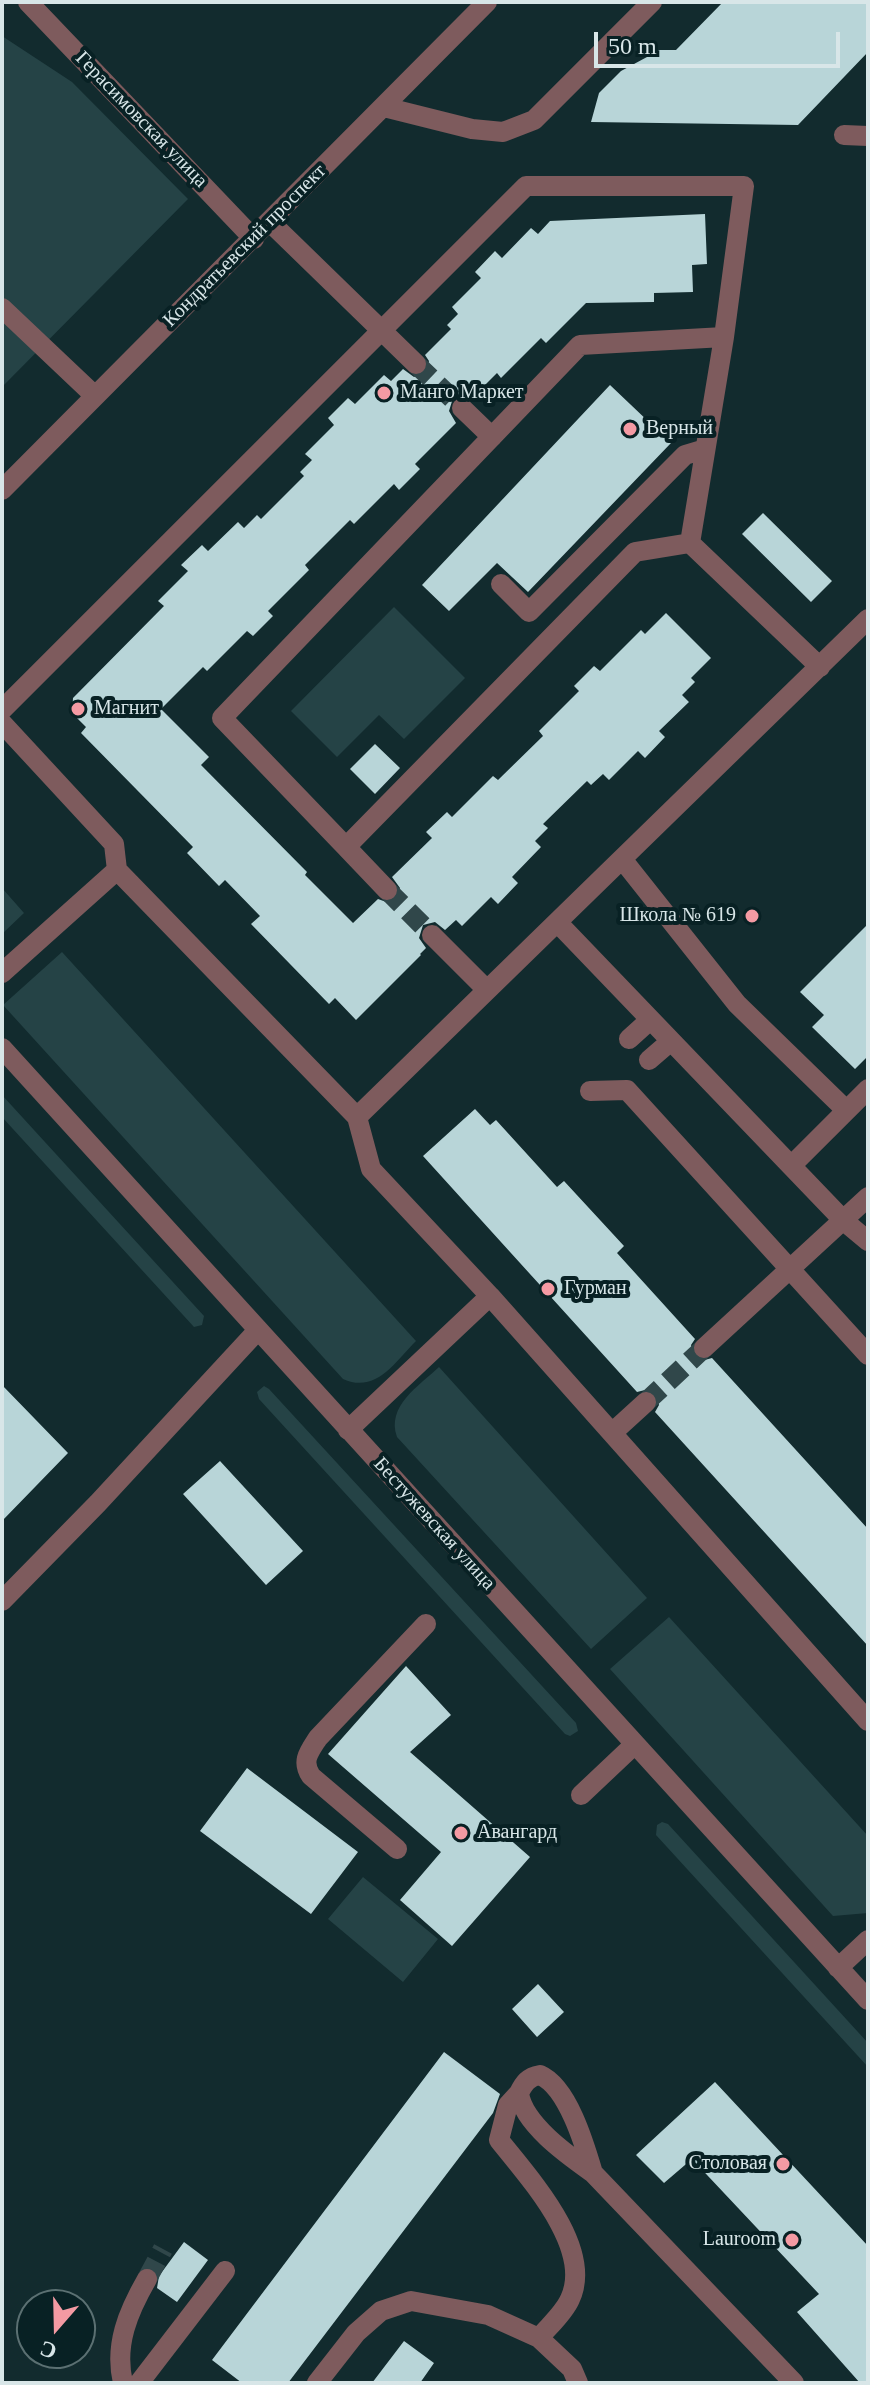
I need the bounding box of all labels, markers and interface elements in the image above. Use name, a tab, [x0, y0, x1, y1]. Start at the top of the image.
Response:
scale bar	[598, 16, 844, 66]
text: 50 m	[608, 33, 657, 59]
street label: Герасимовская улица	[70, 47, 212, 193]
street label: Кондратьевский проспект	[159, 160, 331, 332]
place label: Манго Маркет	[400, 381, 524, 405]
marker: Манго Маркет	[375, 384, 393, 402]
place label: Верный	[646, 417, 713, 441]
marker: Верный	[621, 420, 639, 438]
place label: Магнит	[94, 697, 159, 721]
marker: Магнит	[69, 700, 87, 718]
place label: Школа № 619	[619, 904, 736, 928]
marker: Школа № 619	[743, 907, 761, 925]
place label: Гурман	[564, 1277, 627, 1301]
marker: Гурман	[539, 1280, 557, 1298]
street label: Бестужевская улица	[368, 1453, 500, 1595]
place label: Авангард	[477, 1821, 557, 1845]
marker: Авангард	[452, 1824, 470, 1842]
place label: Столовая	[688, 2152, 767, 2176]
marker: Столовая	[774, 2155, 792, 2173]
place label: Lauroom	[703, 2228, 776, 2252]
marker: Lauroom	[783, 2231, 801, 2249]
north arrow	[16, 2289, 96, 2369]
text: С	[37, 2336, 60, 2365]

